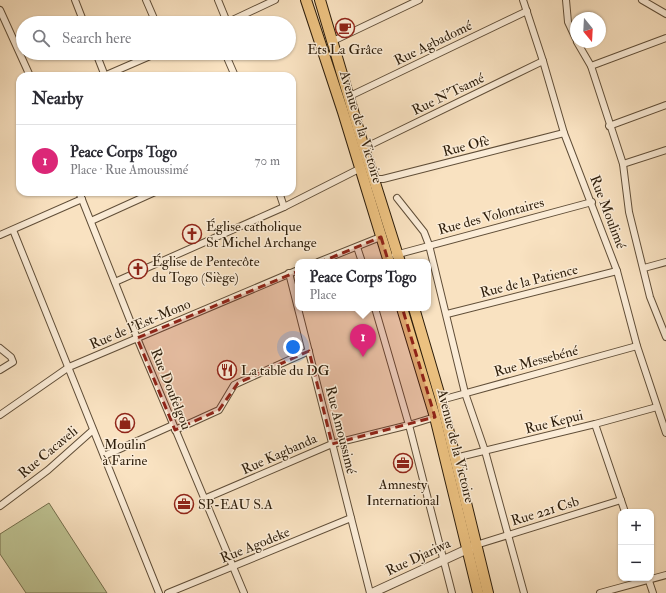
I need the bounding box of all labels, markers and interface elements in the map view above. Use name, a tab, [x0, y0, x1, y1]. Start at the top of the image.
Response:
north arrow	[570, 12, 606, 48]
search box	[16, 16, 296, 60]
cafe icon: Ets La Grâce	[334, 17, 356, 39]
street label: Rue Agbadomé	[391, 17, 475, 69]
icon: search	[30, 27, 52, 49]
text: Search here	[62, 29, 131, 48]
place label: Ets La Grâce	[307, 41, 383, 58]
street label: Avenue de la Victoire	[336, 68, 386, 185]
street label: Rue N'Tsamé	[409, 69, 487, 119]
text: Nearby	[32, 88, 83, 109]
street label: Rue Ofè	[441, 132, 491, 160]
text: Peace Corps Togo	[70, 143, 177, 162]
text: 1	[43, 153, 47, 169]
text: 70 m	[255, 153, 280, 169]
text: Place · Rue Amoussimé	[70, 162, 188, 178]
street label: Rue Moulimé	[586, 173, 630, 251]
street label: Rue des Volontaires	[436, 194, 546, 238]
place label: Église catholique St Michel Archange	[206, 218, 317, 251]
church icon: Église catholique St Michel Archange	[181, 223, 203, 245]
place label: Église de Pentecôte du Togo (Siège)	[152, 253, 260, 286]
church icon: Église de Pentecôte du Togo (Siège)	[127, 258, 149, 280]
popup	[295, 259, 431, 311]
street label: Rue de la Patience	[478, 261, 580, 301]
text: Peace Corps Togo	[310, 268, 417, 287]
text: Place	[310, 287, 336, 303]
street label: Rue de l'Est-Mono	[87, 295, 193, 353]
pin: 1	[350, 324, 376, 357]
your location	[283, 337, 303, 357]
street label: Rue Messebéné	[492, 342, 580, 380]
street label: Rue Doufelgou	[147, 346, 195, 432]
restaurant icon: La table du DG	[216, 359, 238, 381]
place label: La table du DG	[241, 362, 330, 379]
street label: Rue Amoussimé	[322, 384, 360, 476]
street label: Avenue de la Victoire	[433, 386, 478, 505]
street label: Rue Kepui	[523, 407, 585, 438]
shop icon: Moulin à Farine	[114, 412, 136, 434]
street label: Rue Cacaveli	[15, 422, 81, 482]
street label: Rue Kagbanda	[239, 430, 320, 478]
place label: Moulin à Farine	[103, 436, 148, 469]
office icon: Amnesty International	[392, 452, 414, 474]
place label: Amnesty International	[367, 476, 440, 509]
office icon: SP-EAU S.A	[173, 493, 195, 515]
street label: Rue 221 Csb	[509, 493, 581, 529]
place label: SP-EAU S.A	[198, 496, 273, 513]
map controls	[618, 509, 654, 581]
button: +	[618, 509, 654, 545]
street label: Rue Agodeke	[218, 523, 292, 567]
street label: Rue Djariwa	[383, 535, 453, 579]
button: −	[618, 545, 654, 581]

